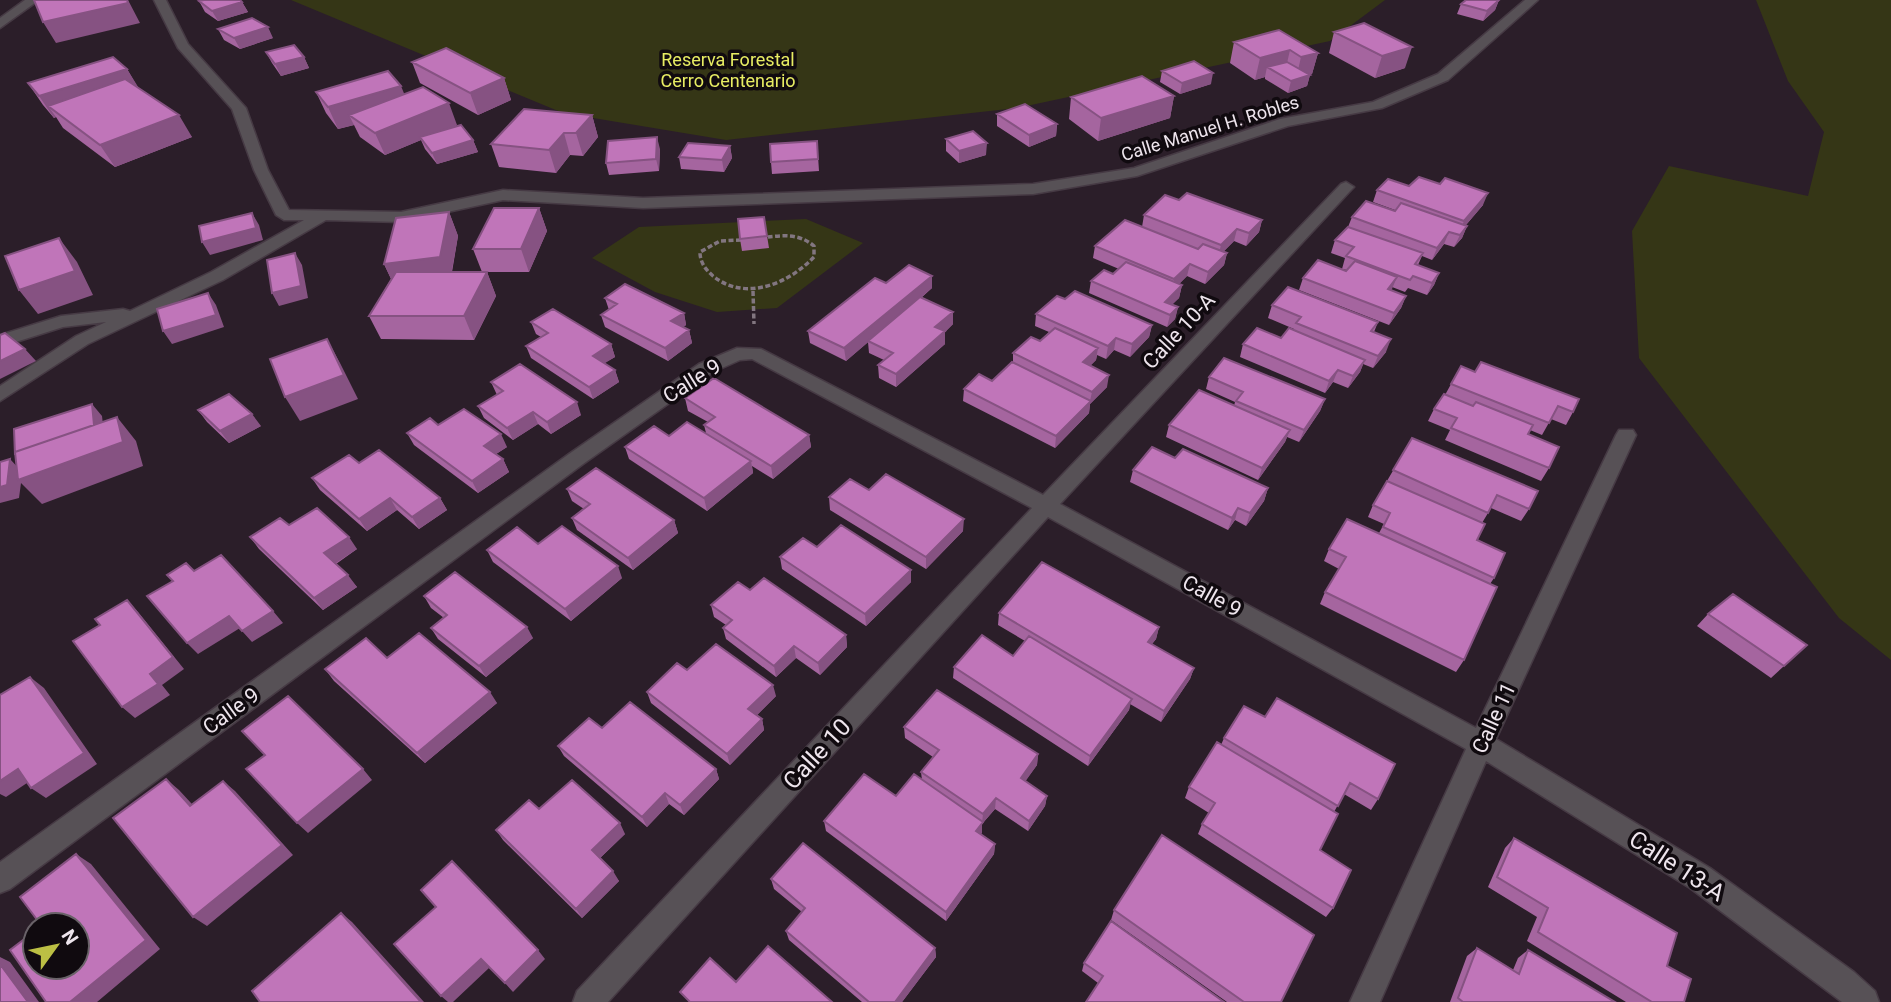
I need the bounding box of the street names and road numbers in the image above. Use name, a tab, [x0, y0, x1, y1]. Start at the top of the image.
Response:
street label: Calle Manuel H. Robles	[1119, 91, 1301, 165]
street label: Calle 10-A	[1138, 288, 1220, 374]
street label: Calle 9	[659, 354, 725, 408]
street label: Calle 9	[1178, 570, 1246, 622]
street label: Calle 11	[1467, 679, 1521, 757]
street label: Calle 9	[198, 683, 264, 739]
street label: Calle 10	[777, 713, 857, 795]
street label: Calle 13-A	[1624, 825, 1730, 907]

